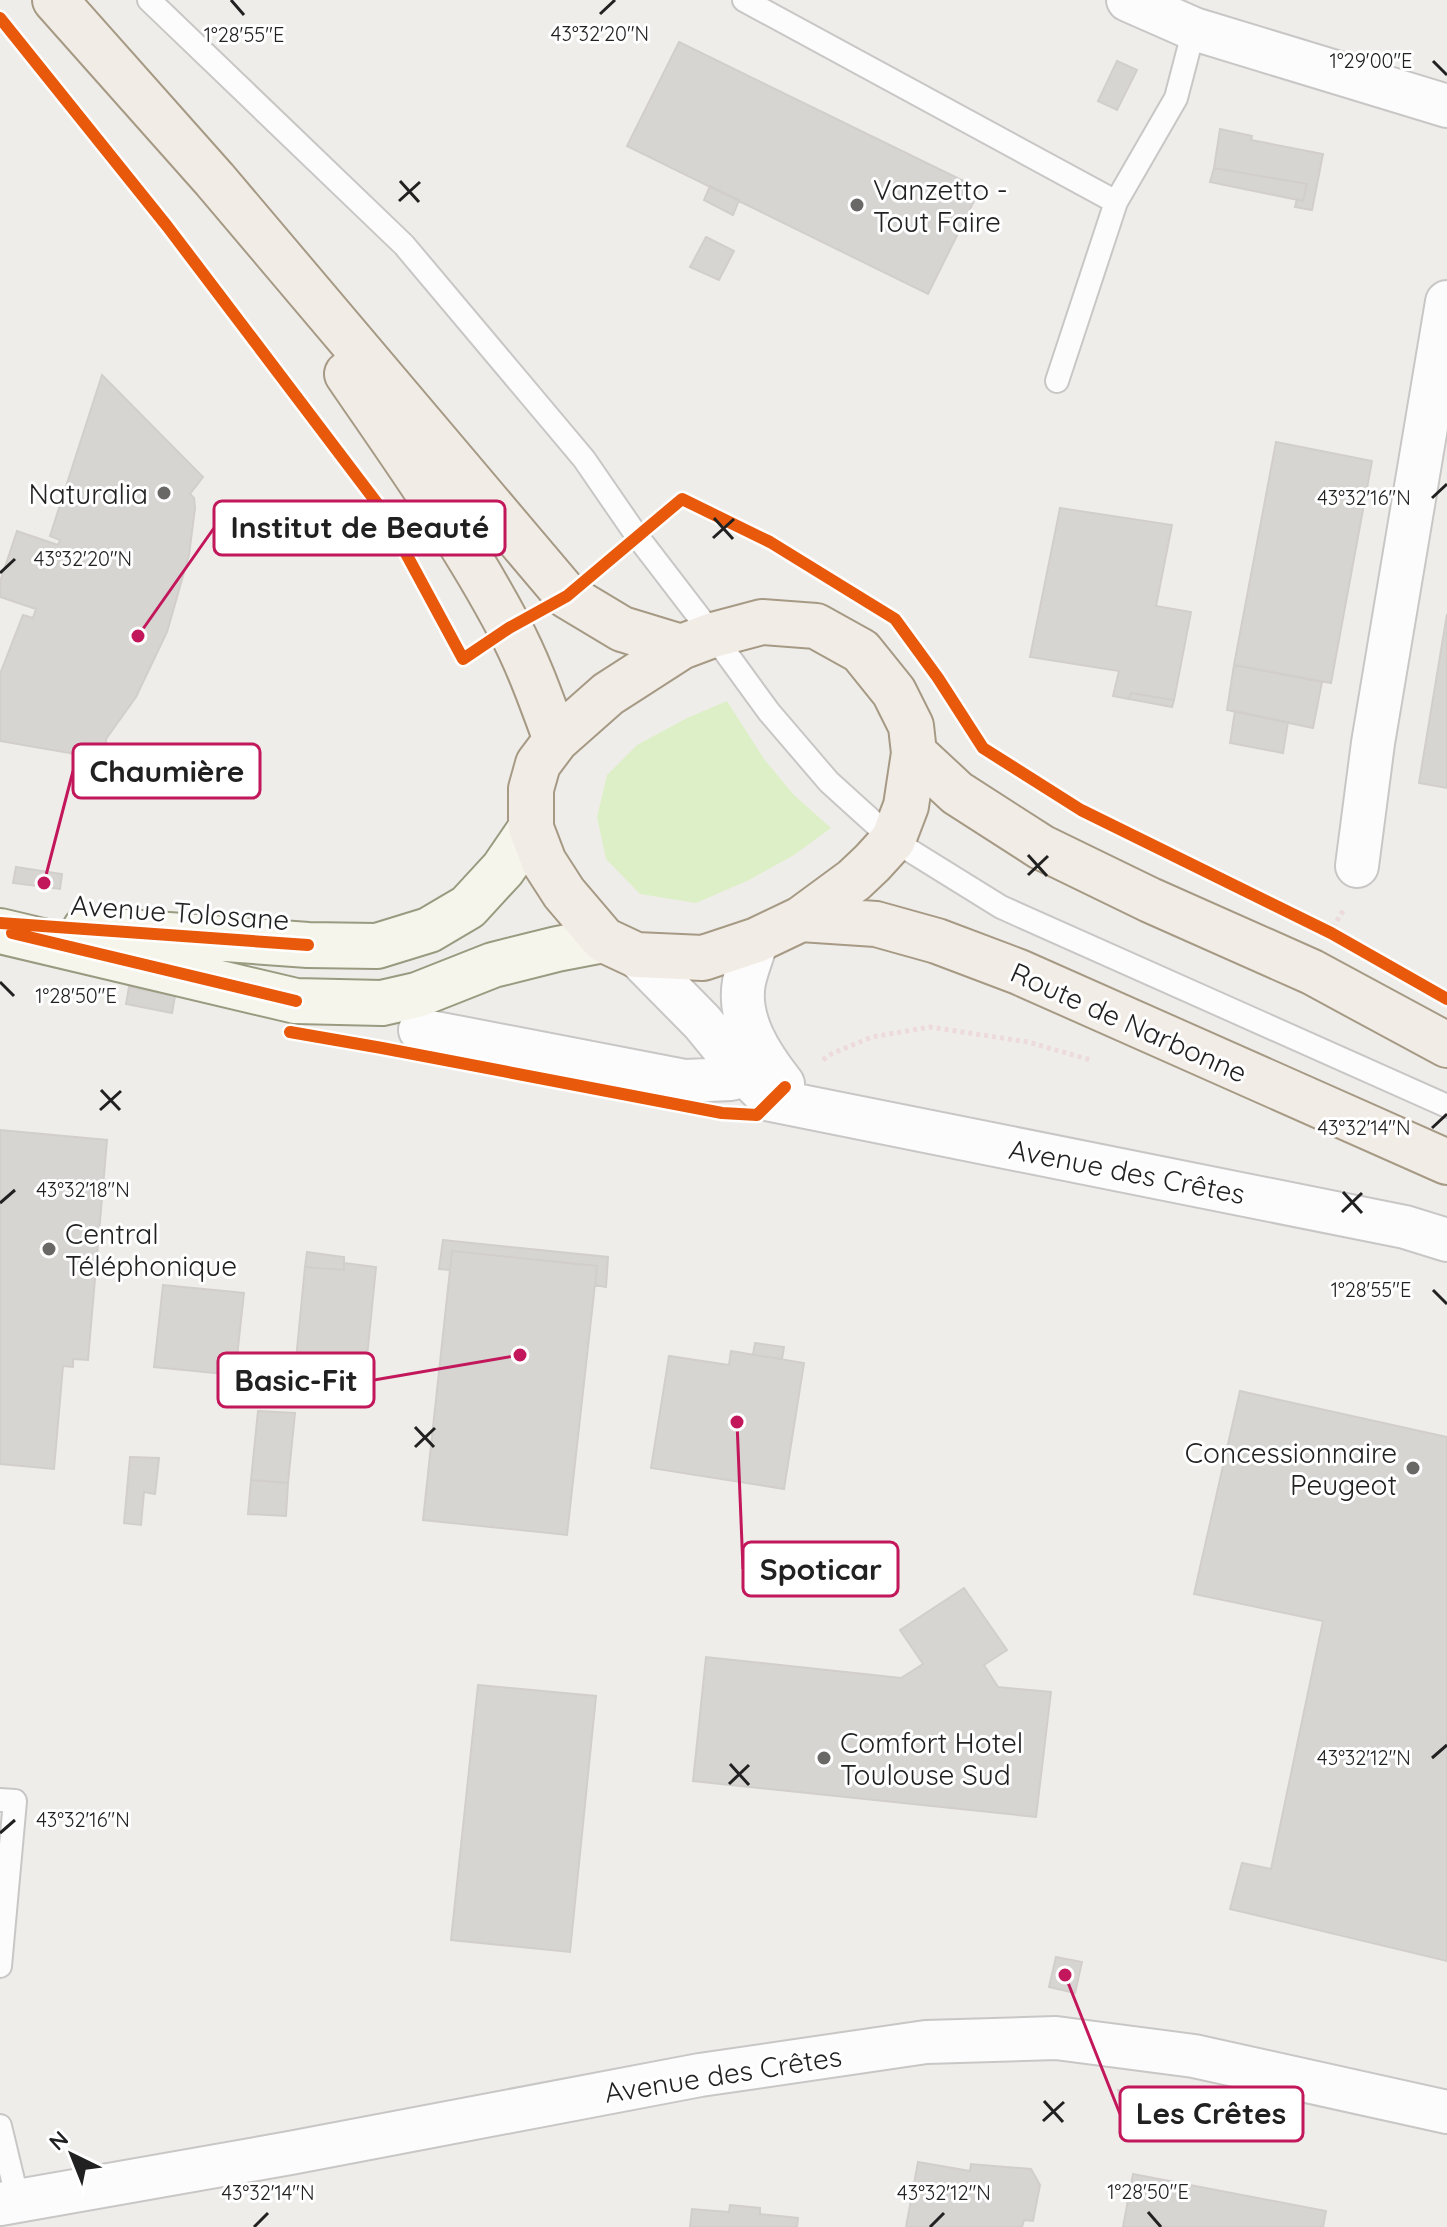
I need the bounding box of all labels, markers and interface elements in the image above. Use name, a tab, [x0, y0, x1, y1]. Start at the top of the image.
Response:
text: 43°32'20"N	[551, 21, 649, 46]
text: 1°28'55"E	[204, 22, 284, 47]
text: 1°29'00"E	[1330, 48, 1412, 73]
place label: Vanzetto - Tout Faire	[873, 172, 1008, 239]
marker: Vanzetto - Tout Faire	[848, 196, 866, 214]
place label: Naturalia	[28, 476, 148, 511]
marker: Naturalia	[155, 484, 173, 502]
text: 43°32'16"N	[1317, 485, 1411, 510]
callout: Institut de Beauté	[214, 501, 505, 555]
text: Institut de Beauté	[231, 508, 489, 546]
text: 43°32'20"N	[34, 546, 132, 571]
callout: Chaumière	[73, 744, 260, 798]
text: Chaumière	[89, 752, 245, 790]
street label: Avenue Tolosane	[69, 887, 291, 937]
street label: Route de Narbonne	[1005, 954, 1253, 1090]
text: 1°28'50"E	[35, 983, 117, 1008]
text: 43°32'14"N	[1318, 1115, 1410, 1140]
street label: Avenue des Crêtes	[1006, 1131, 1248, 1211]
text: 43°32'18"N	[36, 1177, 130, 1202]
place label: Central Téléphonique	[65, 1216, 237, 1283]
marker: Central Téléphonique	[40, 1240, 58, 1258]
text: 1°28'55"E	[1331, 1277, 1411, 1302]
callout: Basic-Fit	[218, 1353, 374, 1407]
text: Basic-Fit	[234, 1361, 358, 1399]
place label: Concessionnaire Peugeot	[1185, 1435, 1397, 1502]
marker: Concessionnaire Peugeot	[1404, 1459, 1422, 1477]
callout: Spoticar	[743, 1542, 898, 1596]
text: Spoticar	[760, 1550, 882, 1588]
place label: Comfort Hotel Toulouse Sud	[840, 1725, 1023, 1792]
text: 43°32'12"N	[1317, 1745, 1411, 1770]
marker: Comfort Hotel Toulouse Sud	[815, 1749, 833, 1767]
text: 43°32'16"N	[36, 1807, 130, 1832]
street label: Avenue des Crêtes	[602, 2038, 844, 2110]
callout: Les Crêtes	[1120, 2087, 1303, 2141]
text: Les Crêtes	[1136, 2094, 1286, 2132]
north arrow	[32, 2115, 112, 2195]
text: N	[43, 2125, 74, 2156]
text: 1°28'50"E	[1107, 2179, 1189, 2204]
text: 43°32'14"N	[222, 2180, 314, 2205]
text: 43°32'12"N	[897, 2180, 991, 2205]

